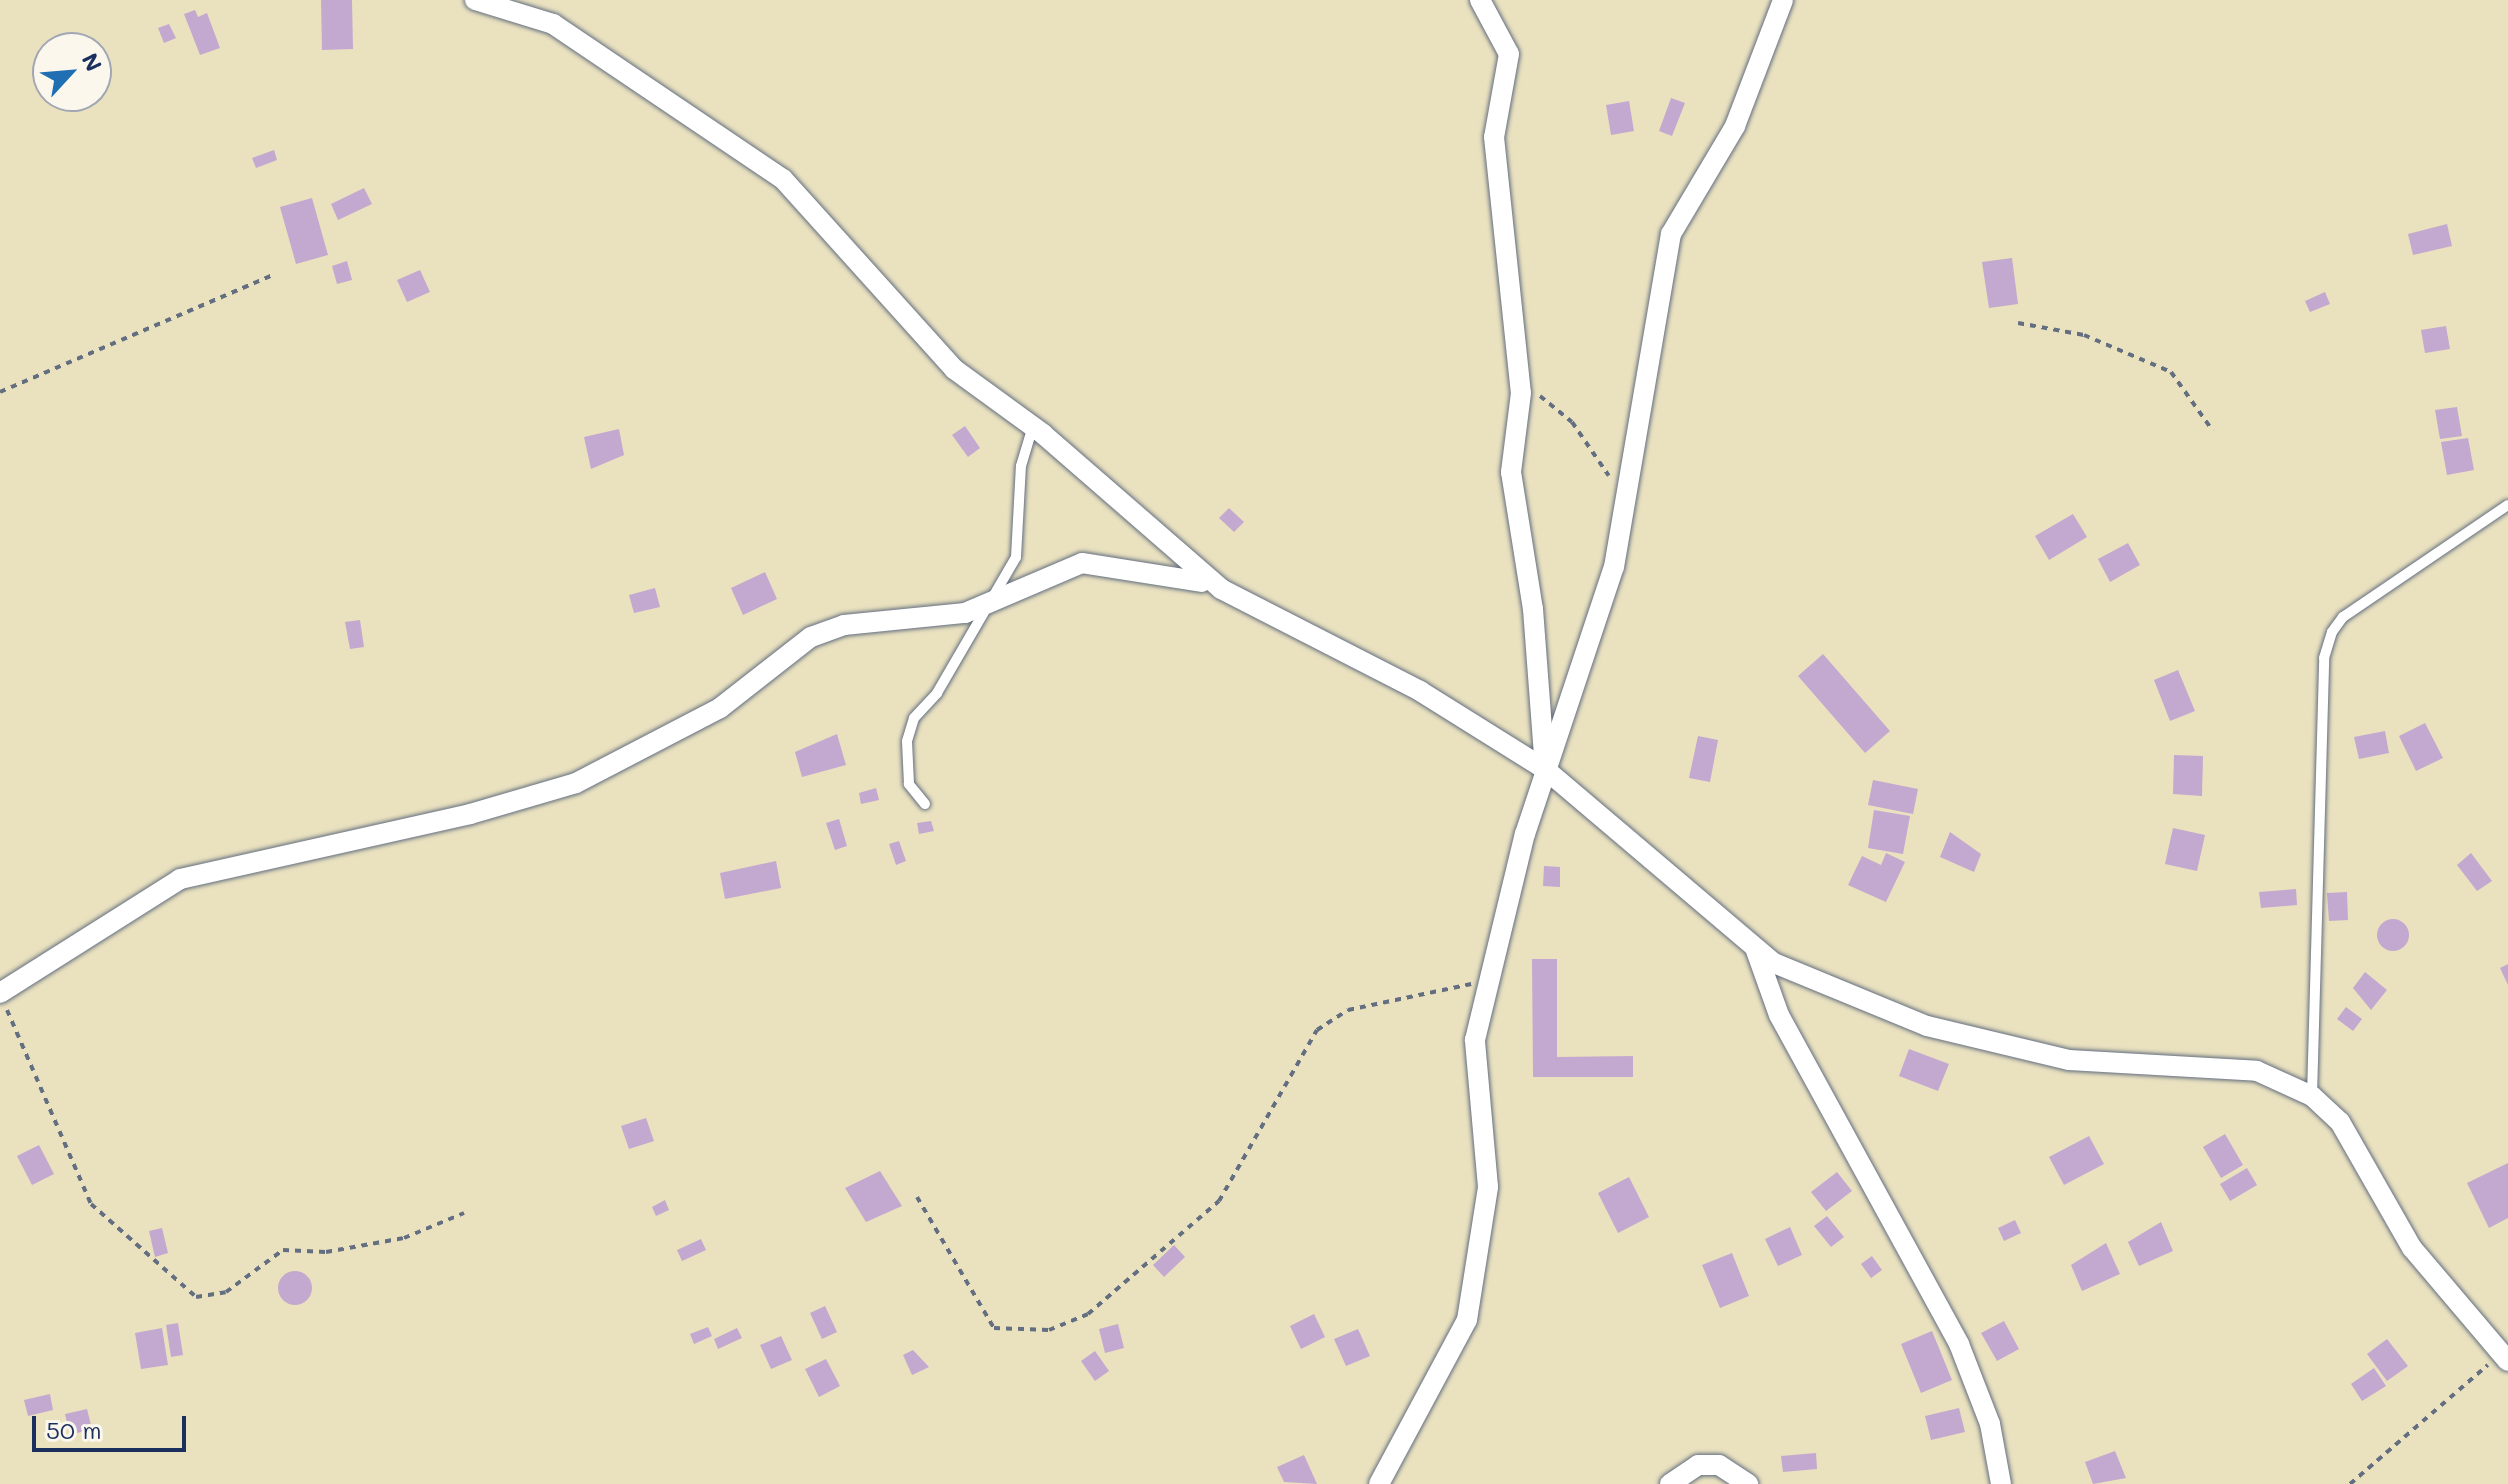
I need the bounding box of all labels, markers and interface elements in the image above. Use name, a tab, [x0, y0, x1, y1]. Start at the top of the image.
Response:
north arrow	[32, 32, 112, 112]
text: N	[76, 48, 109, 76]
scale bar	[36, 1400, 190, 1450]
text: 50 m	[46, 1414, 102, 1445]

